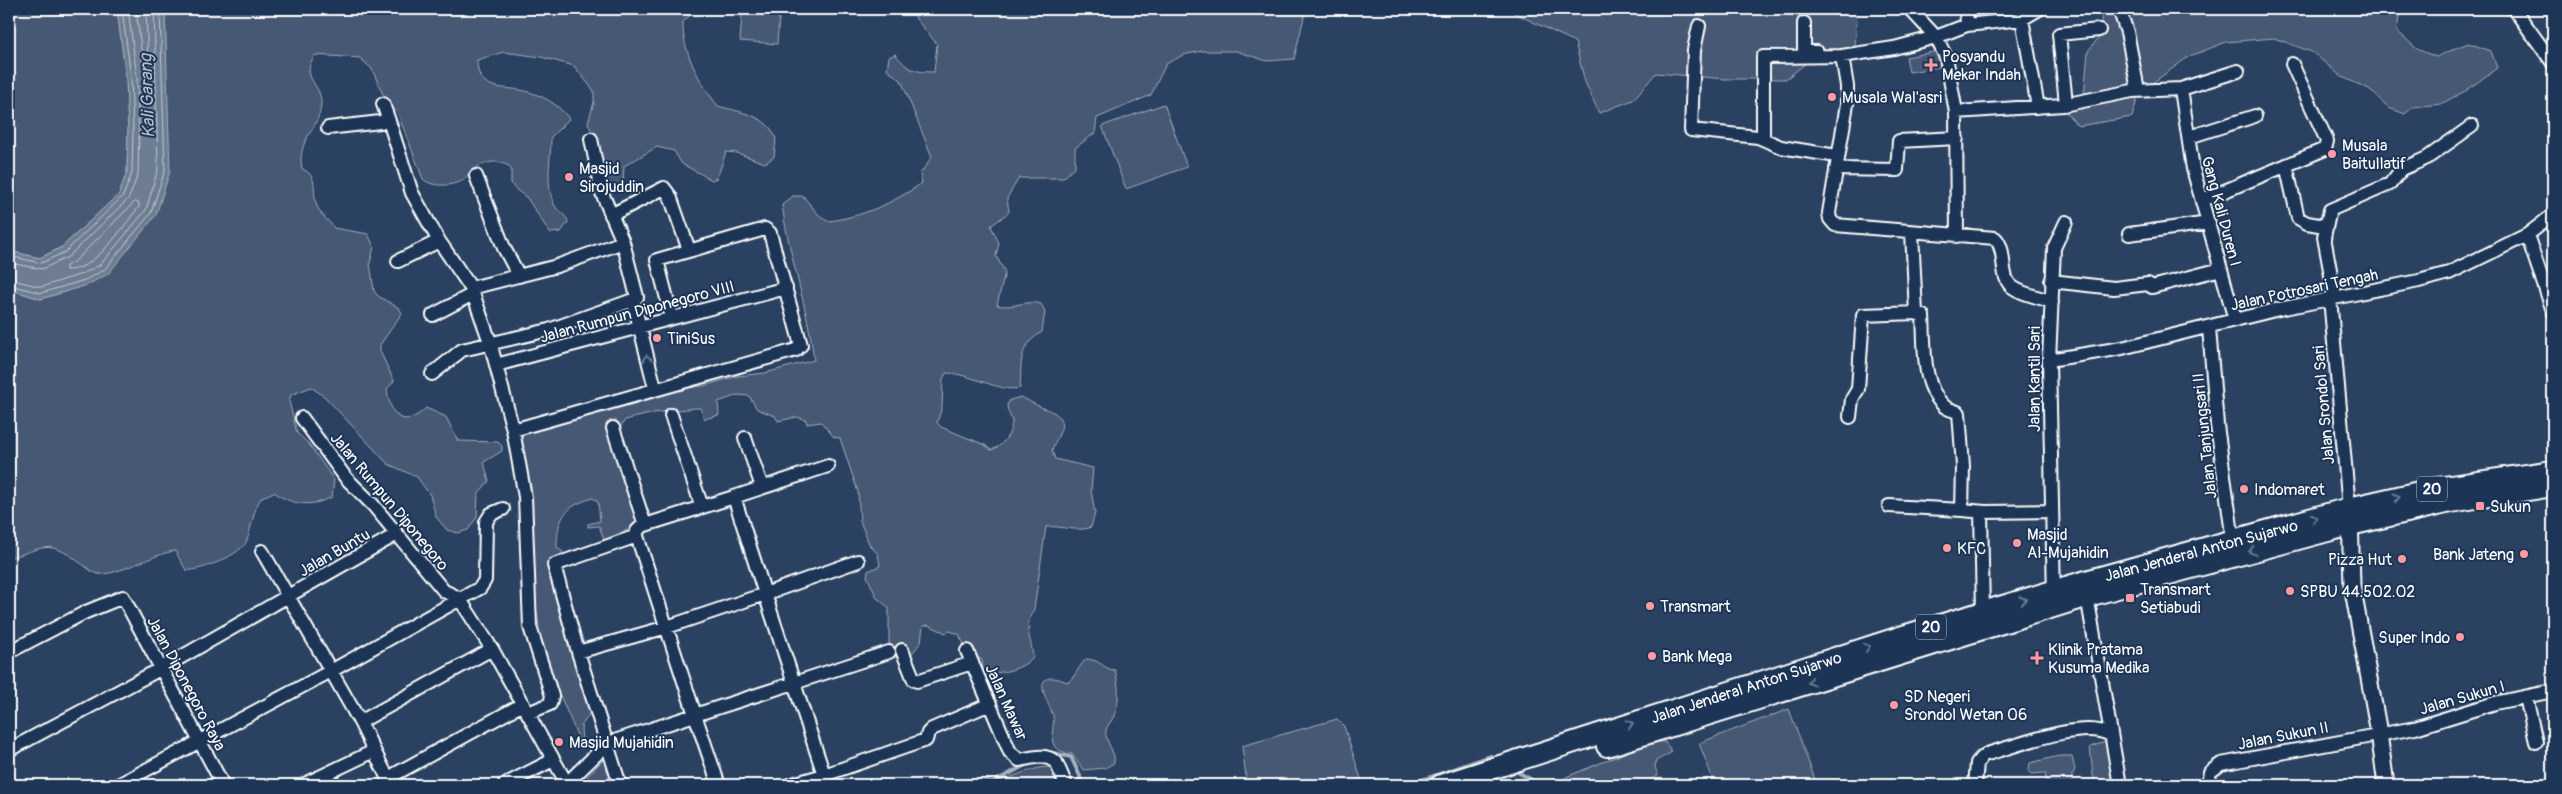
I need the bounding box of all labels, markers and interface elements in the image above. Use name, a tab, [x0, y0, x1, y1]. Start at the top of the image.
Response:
place label: Posyandu Mekar Indah	[1942, 47, 2021, 85]
water label: Kali Garang	[134, 51, 160, 139]
marker: Posyandu Mekar Indah	[1924, 58, 1938, 72]
place label: Musala Wal'asri	[1842, 88, 1942, 108]
marker: Musala Wal'asri	[1826, 91, 1838, 103]
place label: Musala Baitullatif	[2342, 136, 2407, 174]
marker: Musala Baitullatif	[2326, 148, 2338, 160]
street label: Gang Kali Duren I	[2197, 154, 2245, 268]
place label: Masjid Sirojuddin	[579, 159, 644, 197]
marker: Masjid Sirojuddin	[563, 171, 575, 183]
street label: Jalan Potrosari Tengah	[2229, 265, 2380, 315]
street label: Jalan Rumpun Diponegoro VIII	[538, 276, 737, 348]
street label: Jalan Kantil Sari	[2025, 326, 2045, 432]
place label: TiniSus	[667, 329, 715, 349]
marker: TiniSus	[651, 332, 663, 344]
street label: Jalan Srondol Sari	[2309, 344, 2339, 465]
one-way arrow	[643, 354, 653, 362]
street label: Jalan Tanjungsari II	[2188, 372, 2222, 500]
street label: Jalan Rumpun Diponegoro	[326, 429, 453, 575]
road number: 20	[2417, 476, 2447, 502]
place label: Indomaret	[2254, 480, 2325, 500]
marker: Indomaret	[2238, 483, 2250, 495]
one-way arrow	[2392, 492, 2401, 503]
place label: Sukun	[2490, 497, 2531, 517]
marker: Sukun	[2474, 500, 2486, 512]
one-way arrow	[2310, 514, 2318, 524]
street label: Jalan Jenderal Anton Sujarwo	[2102, 515, 2300, 586]
street label: Jalan Buntu	[295, 524, 374, 581]
place label: Masjid Al-Mujahidin	[2027, 525, 2109, 563]
marker: Masjid Al-Mujahidin	[2011, 537, 2023, 549]
place label: KFC	[1957, 539, 1986, 559]
marker: KFC	[1941, 542, 1953, 554]
one-way arrow	[2248, 545, 2257, 556]
place label: Bank Jateng	[2433, 545, 2514, 565]
marker: Bank Jateng	[2518, 548, 2530, 560]
place label: Pizza Hut	[2328, 550, 2393, 570]
marker: Pizza Hut	[2396, 553, 2408, 565]
place label: Transmart Setiabudi	[2140, 580, 2211, 618]
place label: SPBU 44.502.02	[2300, 582, 2415, 602]
marker: SPBU 44.502.02	[2284, 585, 2296, 597]
marker: Transmart Setiabudi	[2124, 592, 2136, 604]
one-way arrow	[2018, 596, 2027, 606]
place label: Transmart	[1660, 597, 1731, 617]
marker: Transmart	[1644, 600, 1656, 612]
street label: Jalan Diponegoro Raya	[142, 613, 230, 754]
road number: 20	[1916, 614, 1946, 640]
place label: Super Indo	[2378, 628, 2450, 648]
marker: Super Indo	[2454, 631, 2466, 643]
place label: Klinik Pratama Kusuma Medika	[2048, 640, 2149, 678]
one-way arrow	[1863, 643, 1871, 653]
place label: Bank Mega	[1662, 647, 1732, 667]
street label: Jalan Jenderal Anton Sujarwo	[1648, 648, 1845, 728]
marker: Bank Mega	[1646, 650, 1658, 662]
marker: Klinik Pratama Kusuma Medika	[2030, 651, 2044, 665]
street label: Jalan Mawar	[980, 661, 1032, 744]
one-way arrow	[1807, 676, 1816, 686]
street label: Jalan Sukun I	[2417, 676, 2507, 720]
place label: SD Negeri Srondol Wetan 06	[1904, 687, 2027, 725]
marker: SD Negeri Srondol Wetan 06	[1888, 699, 1900, 711]
street label: Jalan Sukun II	[2236, 717, 2330, 755]
one-way arrow	[1625, 720, 1633, 730]
place label: Masjid Mujahidin	[569, 733, 674, 753]
marker: Masjid Mujahidin	[553, 736, 565, 748]

